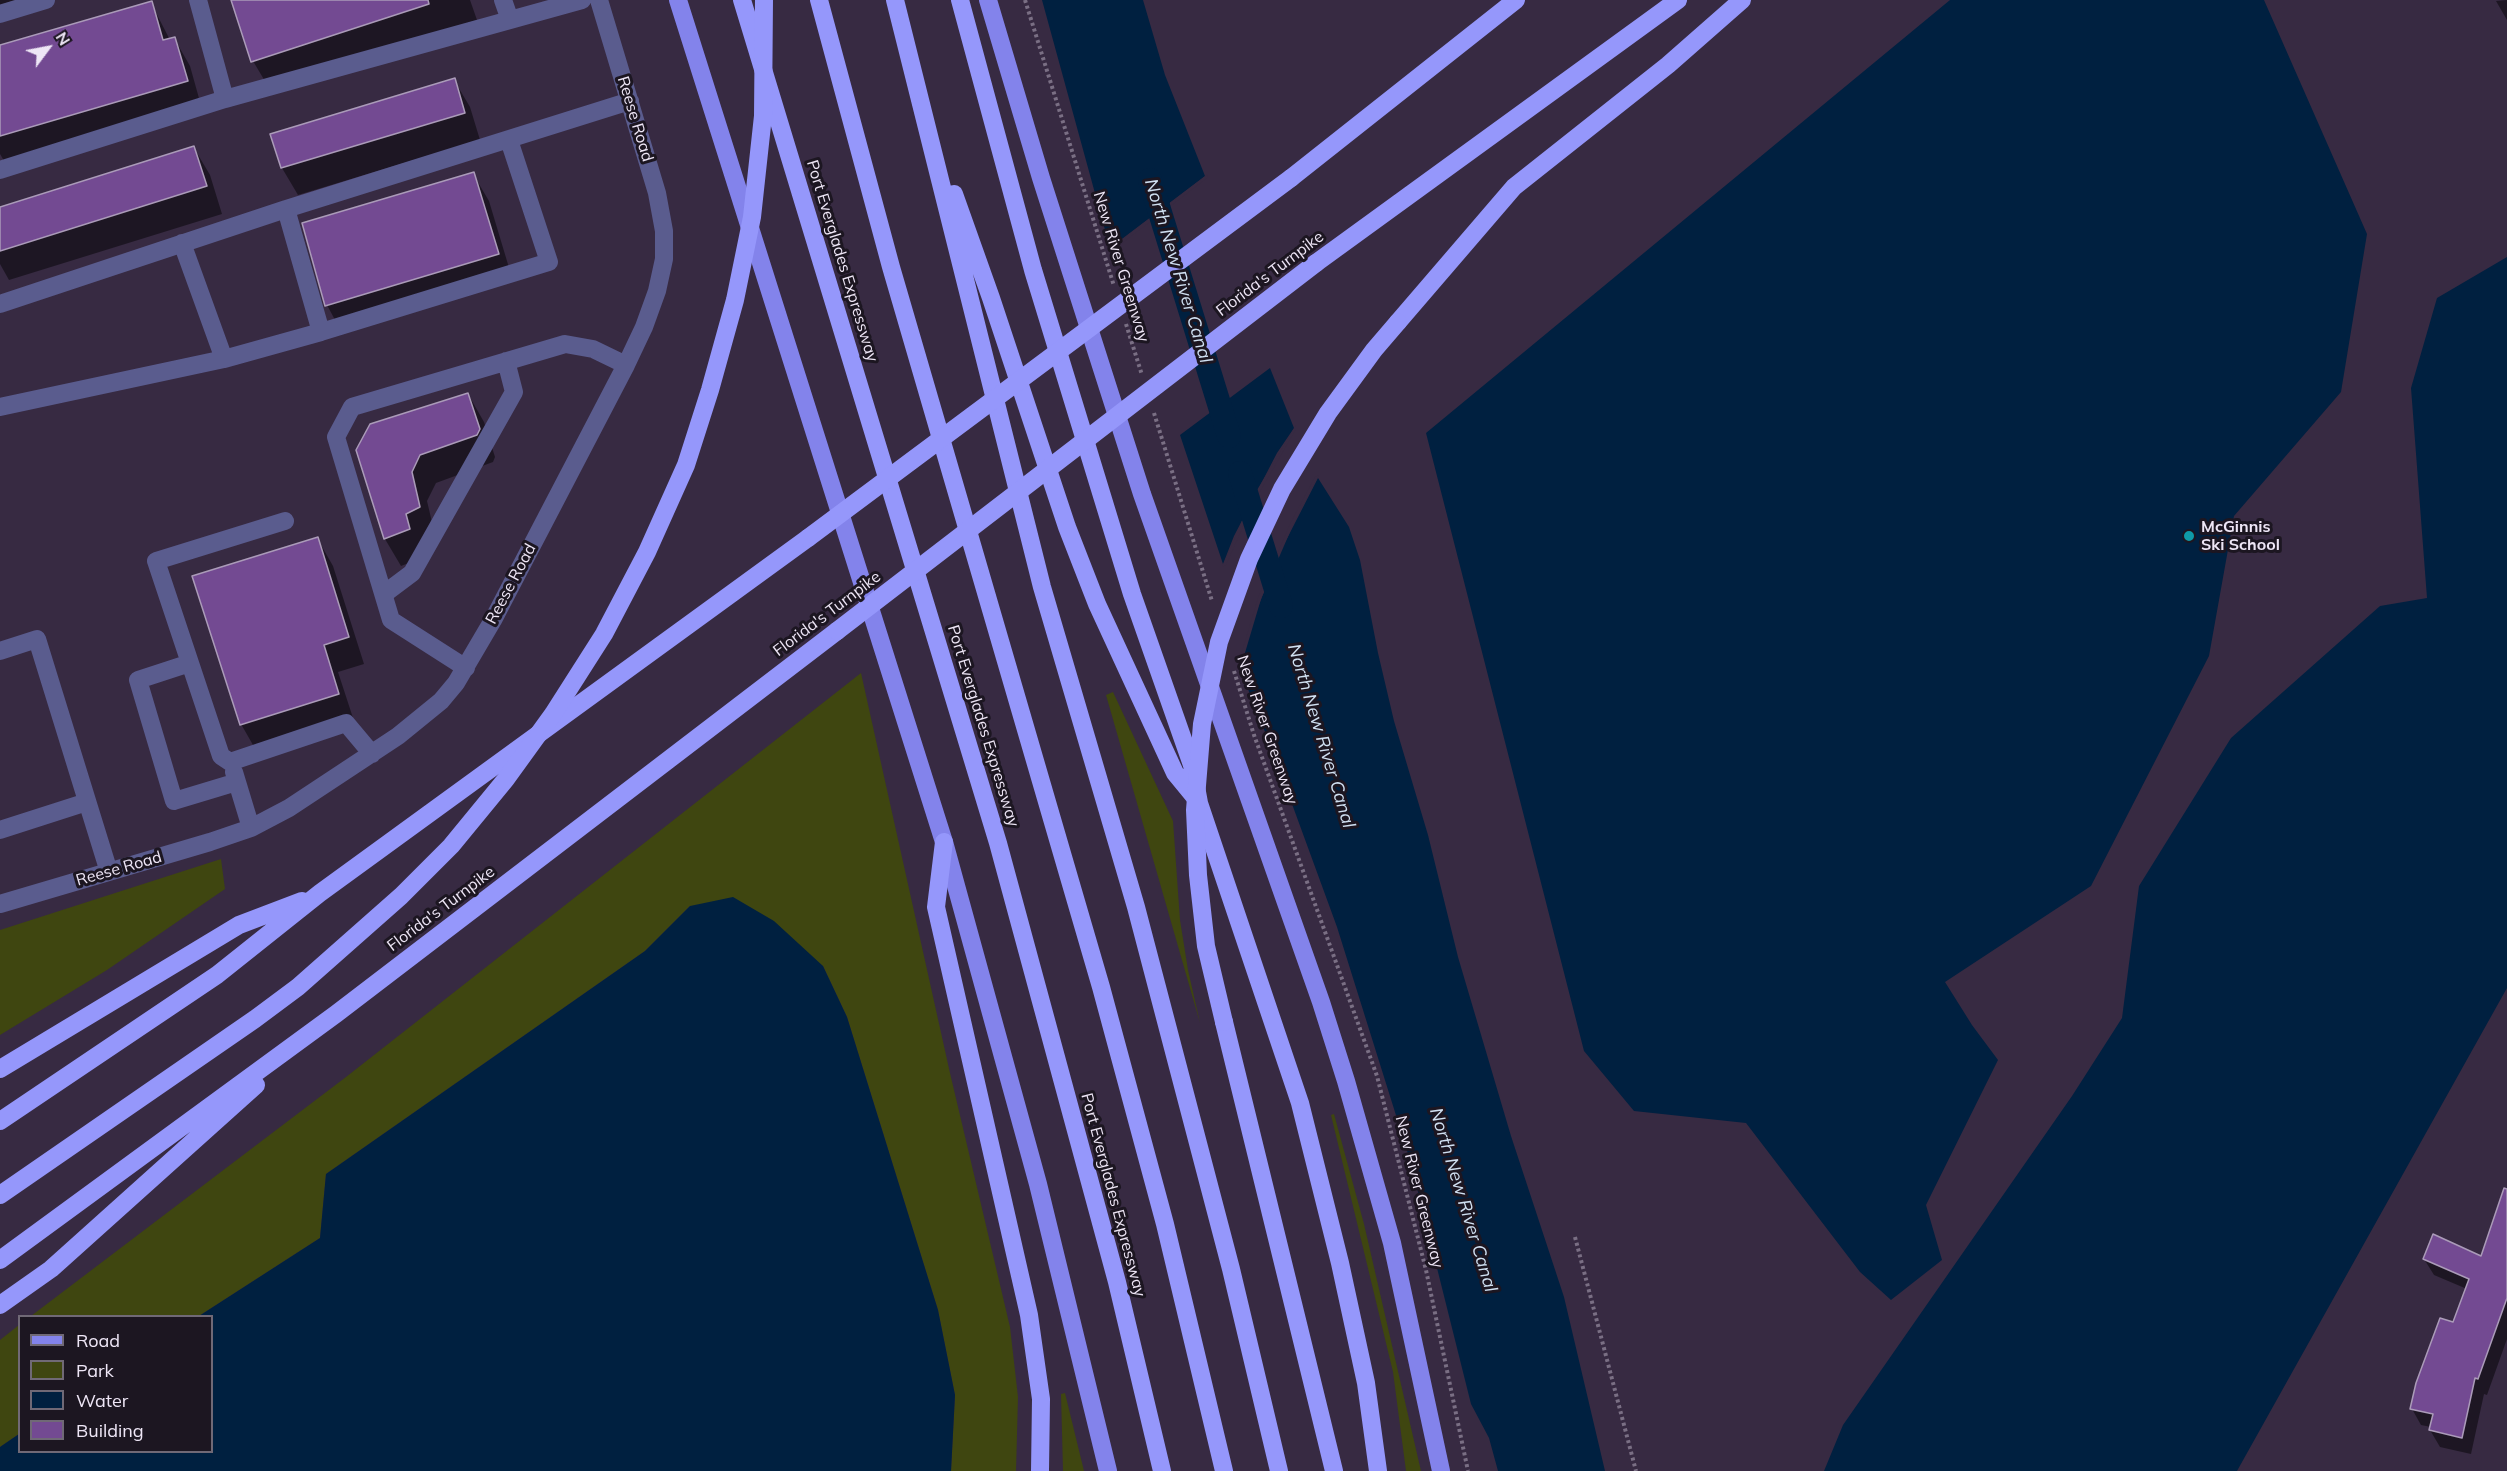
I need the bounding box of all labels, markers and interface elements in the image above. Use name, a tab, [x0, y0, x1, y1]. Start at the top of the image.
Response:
north arrow	[18, 18, 78, 78]
text: N	[52, 28, 75, 49]
street label: Reese Road	[613, 74, 657, 164]
street label: Port Everglades Expressway	[802, 158, 882, 364]
water label: North New River Canal	[1140, 176, 1216, 366]
street label: New River Greenway	[1089, 189, 1153, 345]
street label: Florida's Turnpike	[1213, 227, 1327, 321]
place label: McGinnis Ski School	[2201, 517, 2280, 555]
marker: McGinnis Ski School	[2182, 529, 2196, 543]
street label: Reese Road	[482, 540, 540, 628]
street label: Florida's Turnpike	[770, 567, 884, 661]
street label: Port Everglades Expressway	[943, 623, 1023, 829]
water label: North New River Canal	[1283, 641, 1359, 831]
street label: New River Greenway	[1232, 653, 1302, 807]
street label: Reese Road	[74, 848, 164, 890]
street label: Florida's Turnpike	[384, 862, 498, 956]
street label: Port Everglades Expressway	[1077, 1091, 1149, 1299]
water label: North New River Canal	[1425, 1105, 1501, 1295]
street label: New River Greenway	[1391, 1114, 1447, 1270]
legend	[18, 1315, 213, 1453]
text: Road	[76, 1329, 120, 1352]
text: Park	[76, 1359, 114, 1382]
text: Water	[76, 1389, 128, 1412]
text: Building	[76, 1419, 144, 1442]

